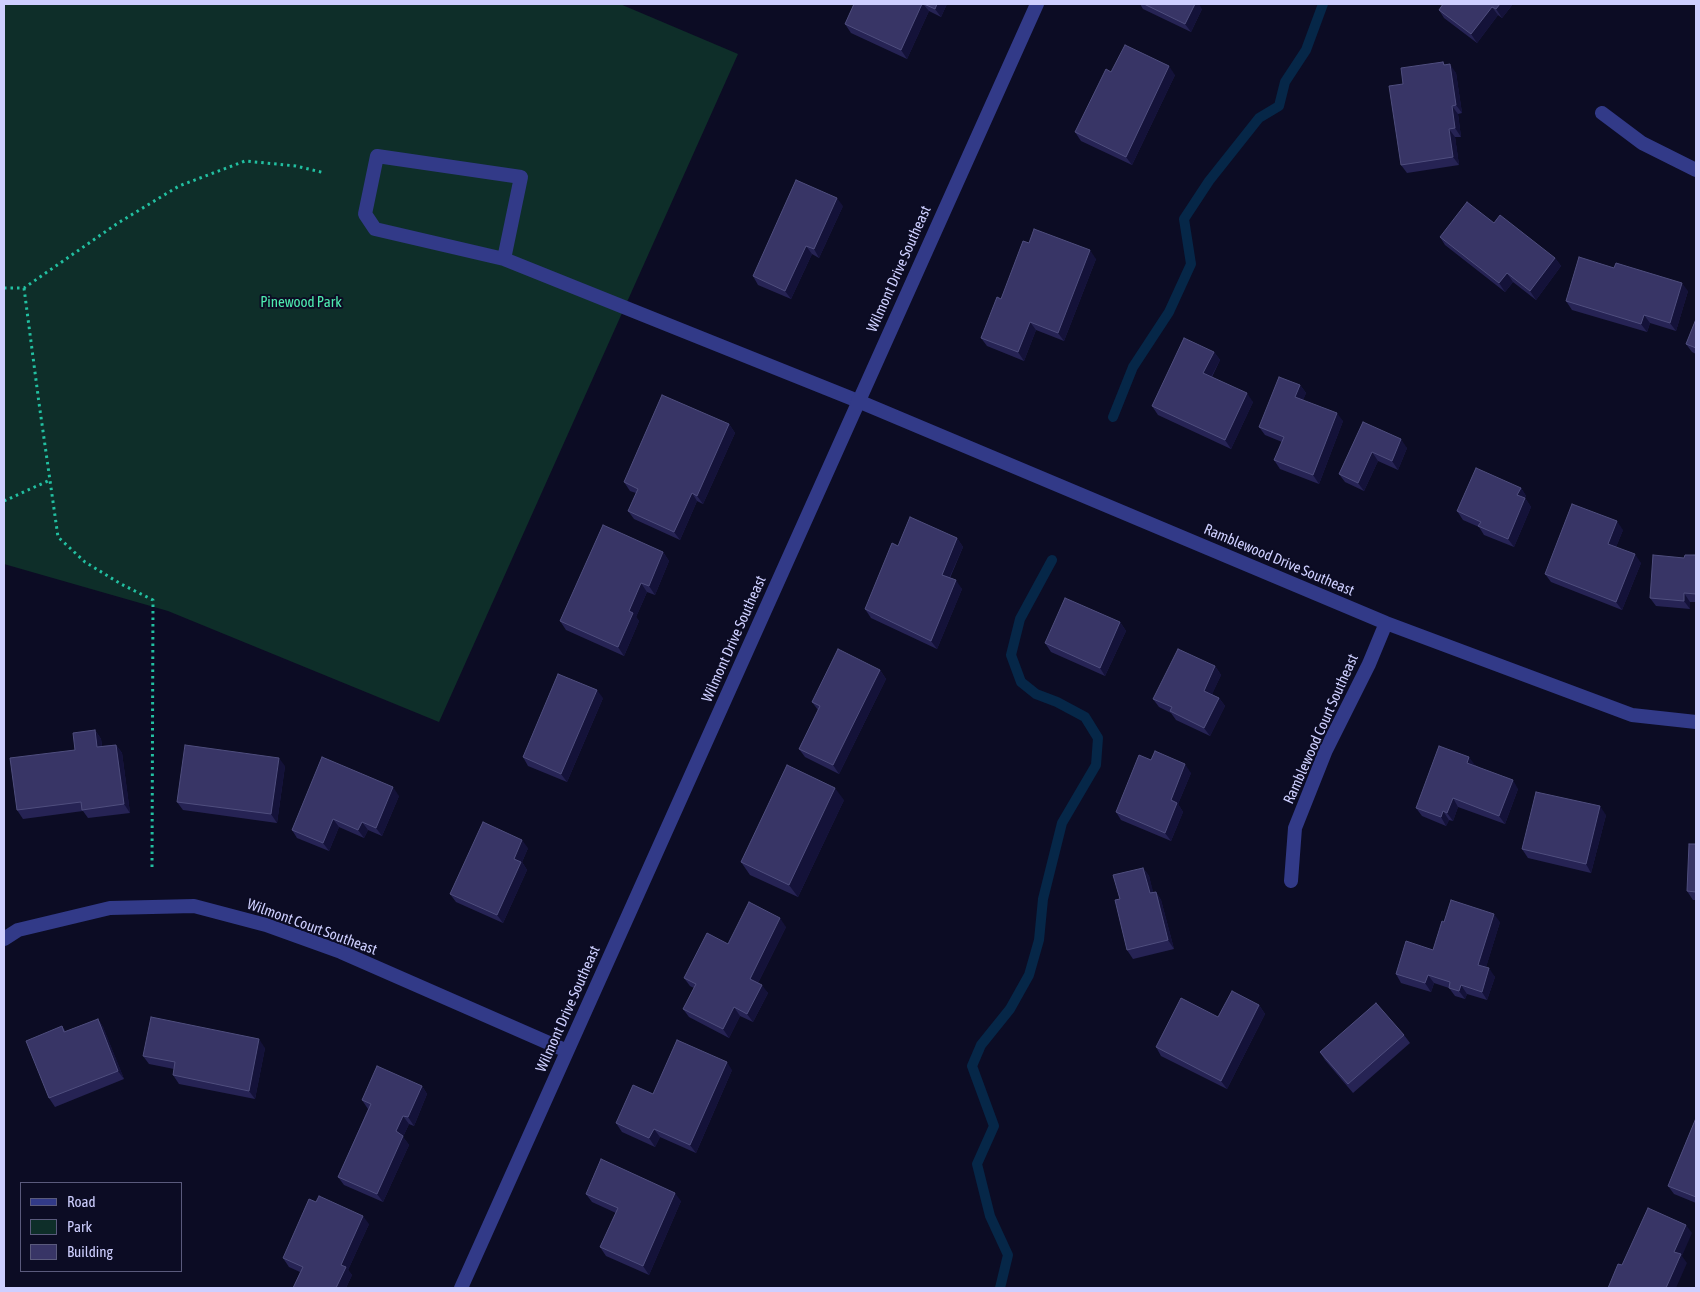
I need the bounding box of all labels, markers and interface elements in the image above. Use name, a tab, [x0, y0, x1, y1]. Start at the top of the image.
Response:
street label: Wilmont Drive Southeast	[863, 203, 935, 335]
park label: Pinewood Park	[260, 293, 342, 311]
street label: Ramblewood Drive Southeast	[1201, 520, 1357, 600]
street label: Wilmont Drive Southeast	[698, 573, 770, 705]
street label: Ramblewood Court Southeast	[1280, 651, 1362, 807]
street label: Wilmont Court Southeast	[245, 895, 379, 959]
street label: Wilmont Drive Southeast	[532, 943, 604, 1075]
legend	[20, 1182, 182, 1272]
text: Road	[67, 1193, 96, 1210]
text: Park	[67, 1218, 92, 1235]
text: Building	[67, 1243, 113, 1260]

